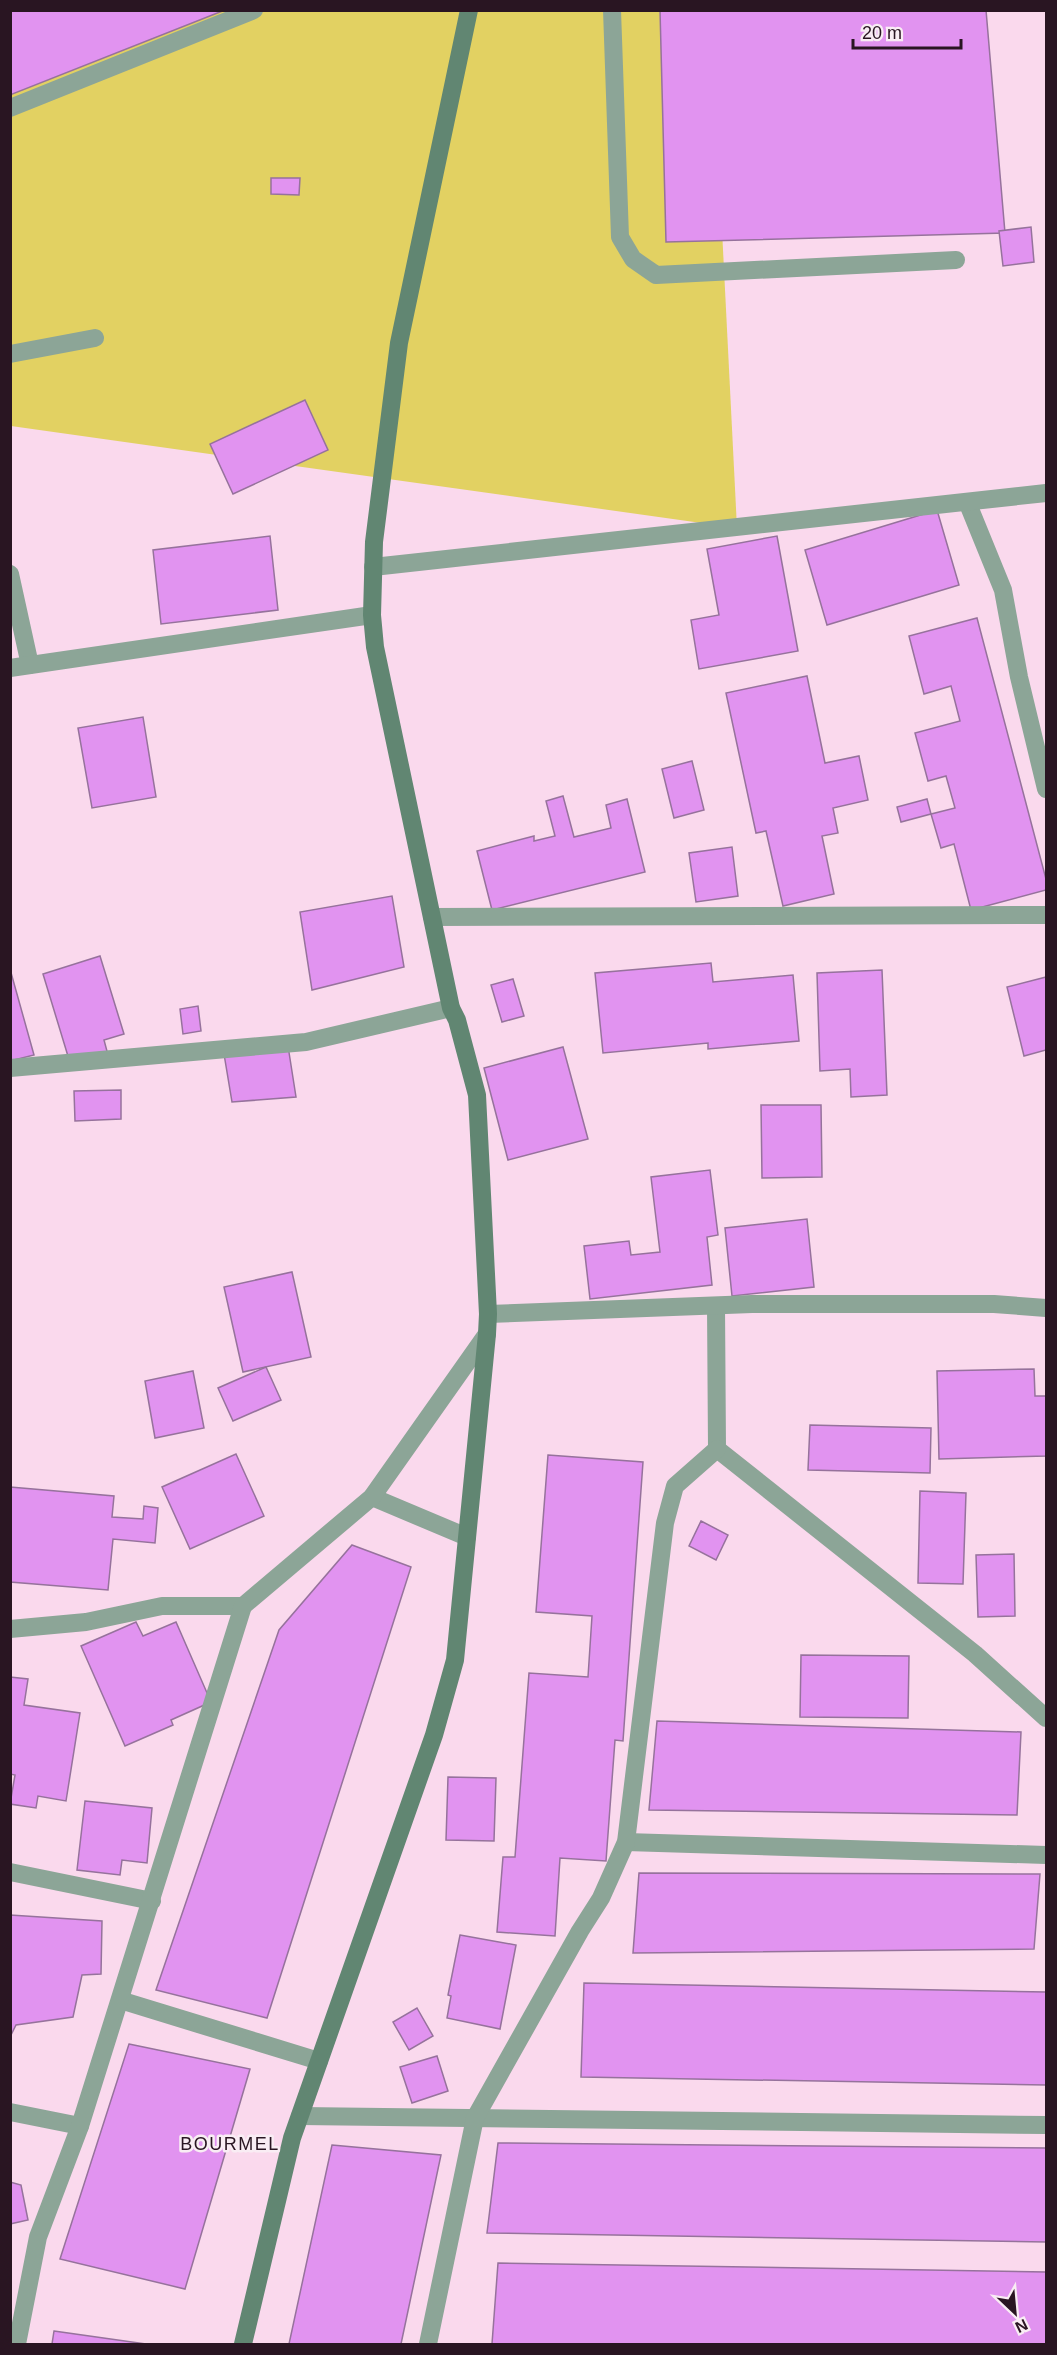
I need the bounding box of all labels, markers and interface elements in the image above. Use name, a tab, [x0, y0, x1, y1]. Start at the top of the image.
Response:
scale bar	[853, 12, 961, 50]
text: 20 m	[862, 23, 902, 43]
district label: BOURMEL	[180, 2134, 280, 2154]
north arrow	[985, 2283, 1045, 2343]
text: N	[1012, 2316, 1030, 2336]

